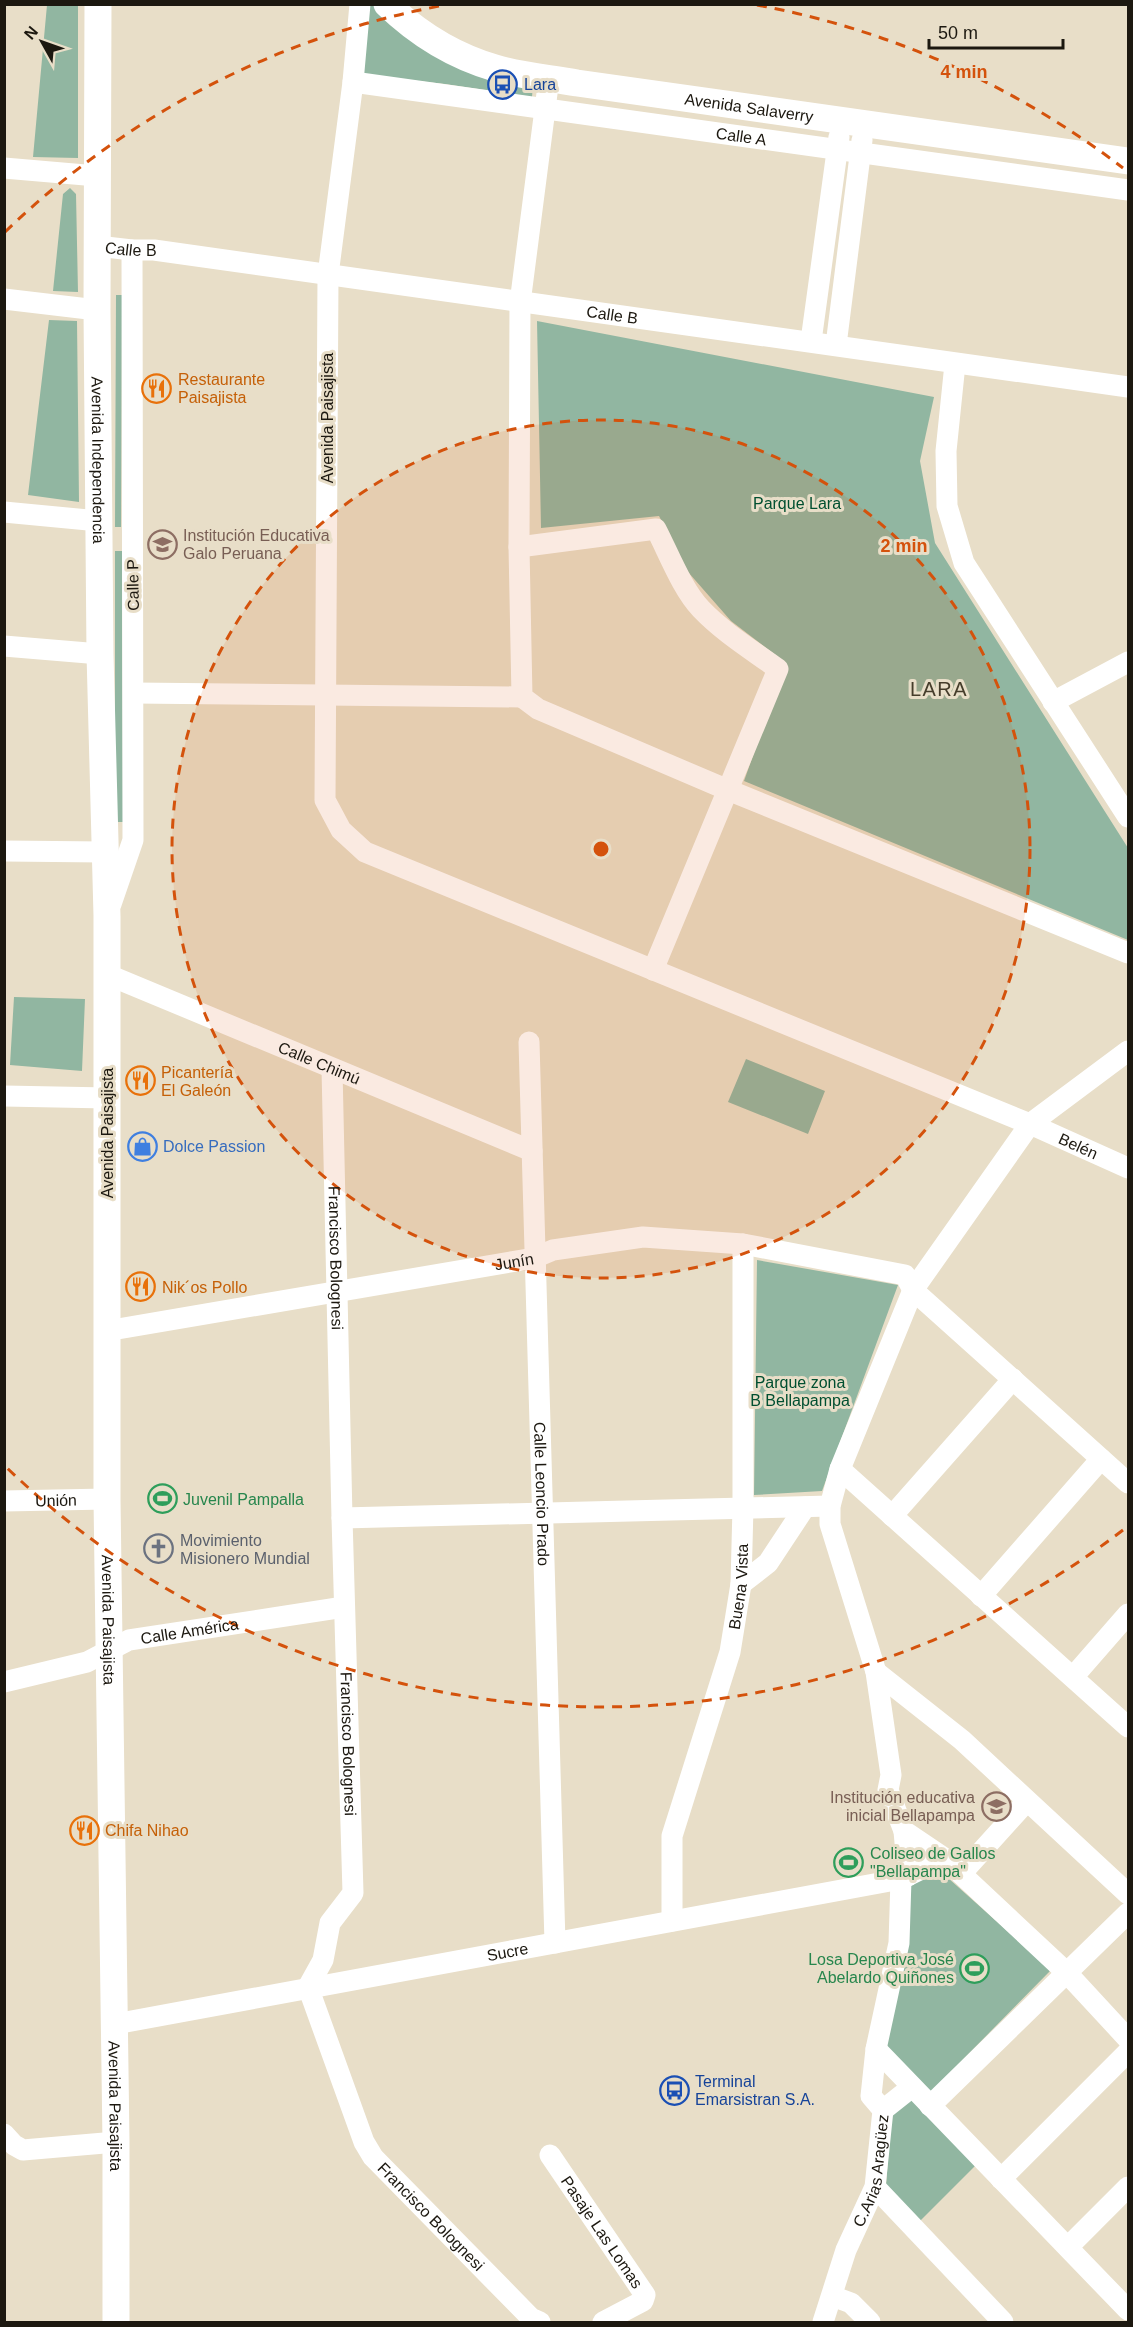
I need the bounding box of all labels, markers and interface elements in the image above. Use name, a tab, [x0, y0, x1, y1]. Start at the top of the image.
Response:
north arrow	[12, 12, 72, 72]
scale bar	[929, 12, 1062, 50]
text: N	[21, 23, 41, 43]
text: 50 m	[938, 23, 978, 43]
text: 4 min	[940, 62, 988, 82]
bus stop icon: Lara	[487, 68, 519, 100]
place label: Lara	[524, 76, 556, 93]
street label: Avenida Salaverry	[684, 90, 814, 125]
street label: Calle A	[715, 124, 768, 148]
street label: Calle B	[104, 238, 157, 259]
street label: Calle B	[586, 302, 639, 326]
street label: Avenida Paisajista	[319, 353, 336, 483]
place label: Restaurante Paisajista	[178, 371, 265, 406]
restaurant icon: Restaurante Paisajista	[141, 372, 173, 404]
street label: Avenida Independencia	[89, 376, 108, 544]
park label: Parque Lara	[753, 495, 841, 512]
place label: Institución Educativa Galo Peruana	[183, 527, 330, 562]
school or university icon: Institución Educativa Galo Peruana	[146, 528, 178, 560]
text: 2 min	[880, 536, 928, 556]
street label: Calle P	[124, 559, 142, 611]
district label: LARA	[910, 678, 968, 700]
centre of rings	[591, 839, 611, 859]
street label: Calle Chimú	[276, 1038, 363, 1087]
place label: Picantería El Galeón	[161, 1064, 233, 1099]
restaurant icon: Picantería El Galeón	[124, 1065, 156, 1097]
street label: Avenida Paisajista	[99, 1068, 116, 1198]
shop icon: Dolce Passion	[126, 1130, 158, 1162]
street label: Belén	[1056, 1130, 1101, 1162]
place label: Dolce Passion	[163, 1138, 265, 1155]
street label: Francisco Bolognesi	[326, 1186, 346, 1330]
street label: Junín	[493, 1250, 535, 1273]
restaurant icon: Nik´os Pollo	[125, 1271, 157, 1303]
place label: Nik´os Pollo	[162, 1279, 247, 1296]
park label: Parque zona B Bellapampa	[750, 1374, 850, 1409]
street label: Calle Leoncio Prado	[531, 1421, 553, 1566]
sports icon: Juvenil Pampalla	[146, 1483, 178, 1515]
street label: Unión	[35, 1491, 77, 1509]
place label: Juvenil Pampalla	[183, 1491, 304, 1508]
place label: Movimiento Misionero Mundial	[180, 1532, 310, 1567]
church icon: Movimiento Misionero Mundial	[143, 1533, 175, 1565]
street label: Buena Vista	[725, 1543, 751, 1631]
street label: Avenida Paisajista	[99, 1554, 118, 1685]
street label: Calle América	[139, 1615, 240, 1647]
street label: Francisco Bolognesi	[338, 1671, 359, 1816]
place label: Institución educativa inicial Bellapampa	[830, 1789, 975, 1824]
school or university icon: Institución educativa inicial Bellapampa	[980, 1790, 1012, 1822]
restaurant icon: Chifa Nihao	[68, 1814, 100, 1846]
place label: Chifa Nihao	[105, 1822, 189, 1839]
place label: Coliseo de Gallos "Bellapampa"	[870, 1845, 995, 1880]
sports icon: Coliseo de Gallos "Bellapampa"	[833, 1846, 865, 1878]
street label: Sucre	[485, 1939, 530, 1964]
place label: Losa Deportiva José Abelardo Quiñones	[808, 1951, 954, 1986]
sports icon: Losa Deportiva José Abelardo Quiñones	[959, 1952, 991, 1984]
street label: Avenida Paisajista	[106, 2040, 125, 2171]
place label: Terminal Emarsistran S.A.	[695, 2073, 815, 2108]
bus stop icon: Terminal Emarsistran S.A.	[658, 2074, 690, 2106]
street label: C.Arias Aragüez	[849, 2114, 891, 2229]
street label: Francisco Bolognesi	[375, 2159, 488, 2274]
street label: Pasaje Las Lomas	[558, 2173, 646, 2291]

